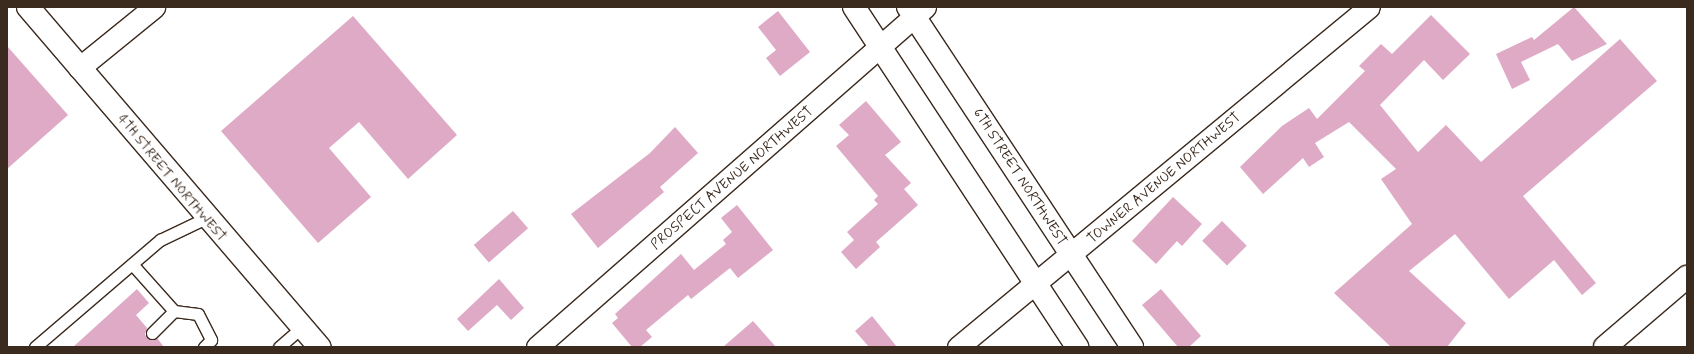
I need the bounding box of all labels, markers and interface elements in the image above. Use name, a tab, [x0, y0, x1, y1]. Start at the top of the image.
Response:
street label: PROSPECT AVENUE NORTHWEST	[647, 102, 817, 254]
street label: 6TH STREET NORTHWEST	[969, 104, 1071, 250]
street label: TOWNER AVENUE NORTHWEST	[1083, 108, 1245, 248]
street label: 4TH STREET NORTHWEST	[113, 110, 231, 246]

